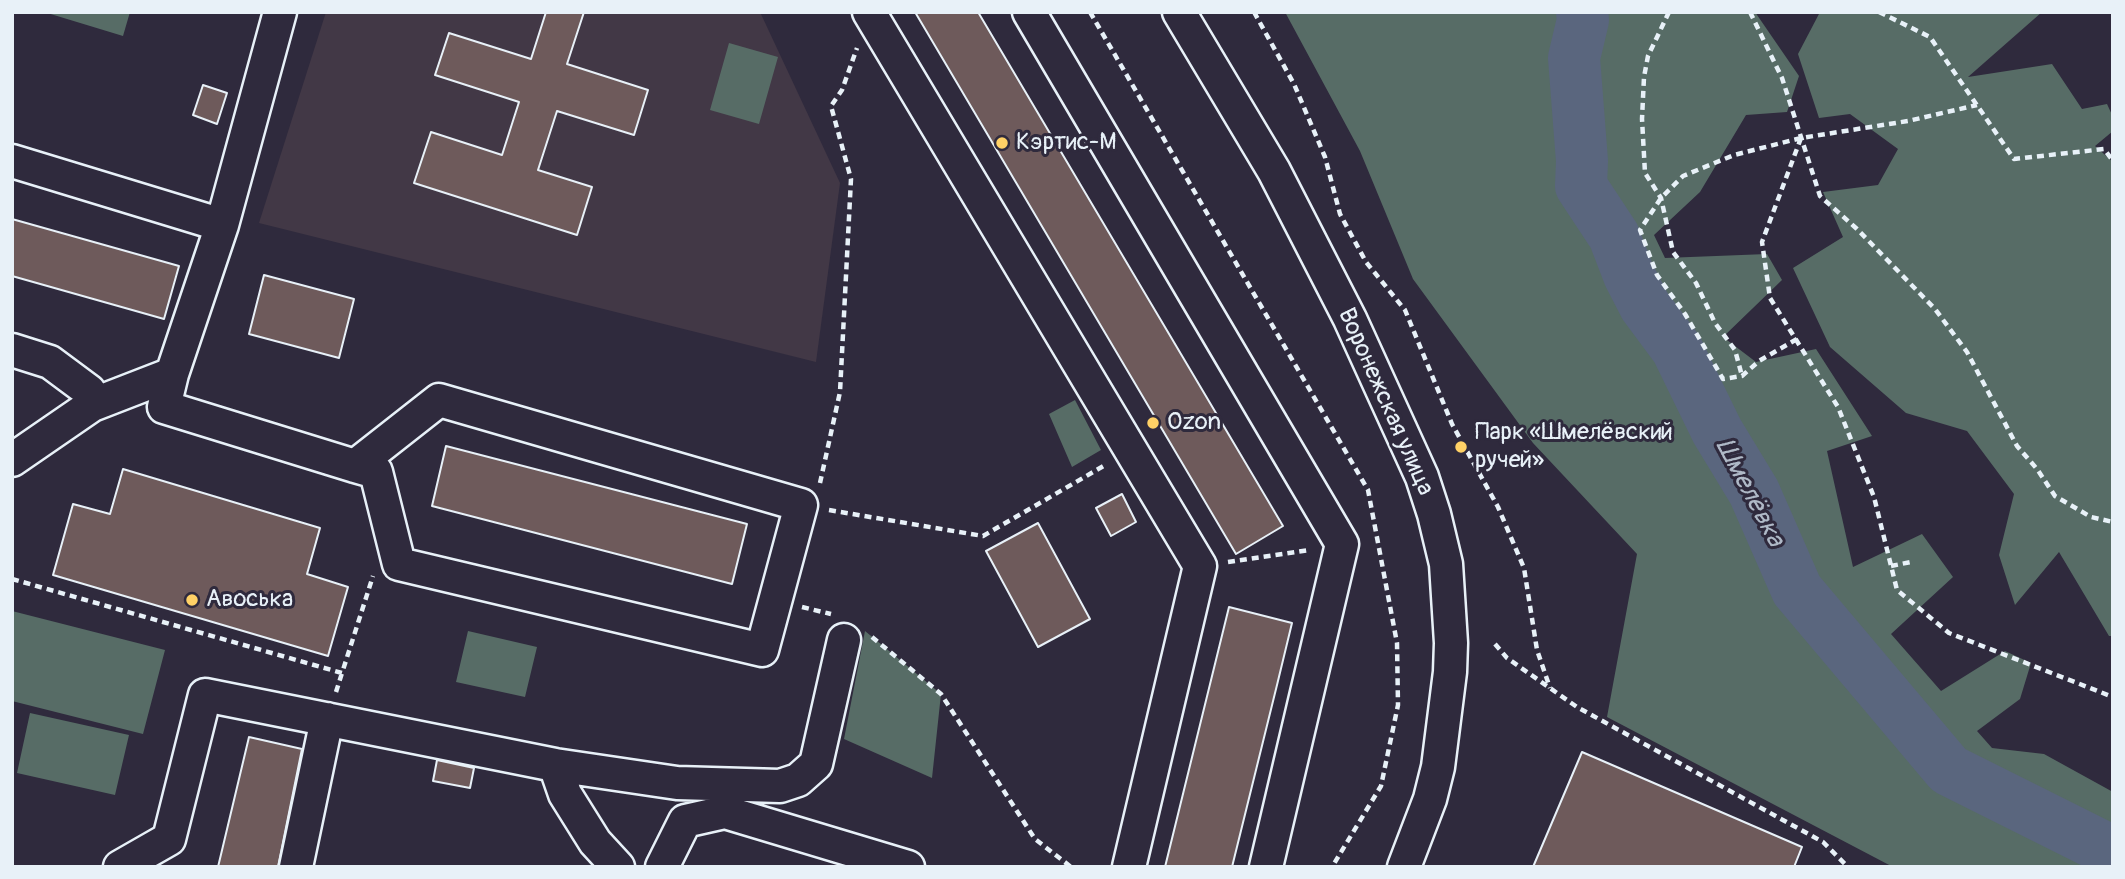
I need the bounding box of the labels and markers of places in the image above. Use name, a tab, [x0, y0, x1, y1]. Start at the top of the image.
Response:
place label: Кэртис-М	[1016, 129, 1116, 157]
marker: Кэртис-М	[994, 135, 1010, 151]
place label: Ozon	[1167, 409, 1221, 437]
marker: Ozon	[1145, 415, 1161, 431]
place label: Парк «Шмелёвский ручей»	[1475, 419, 1673, 475]
marker: Парк «Шмелёвский ручей»	[1453, 439, 1469, 455]
place label: Авоська	[206, 586, 293, 614]
marker: Авоська	[184, 592, 200, 608]

